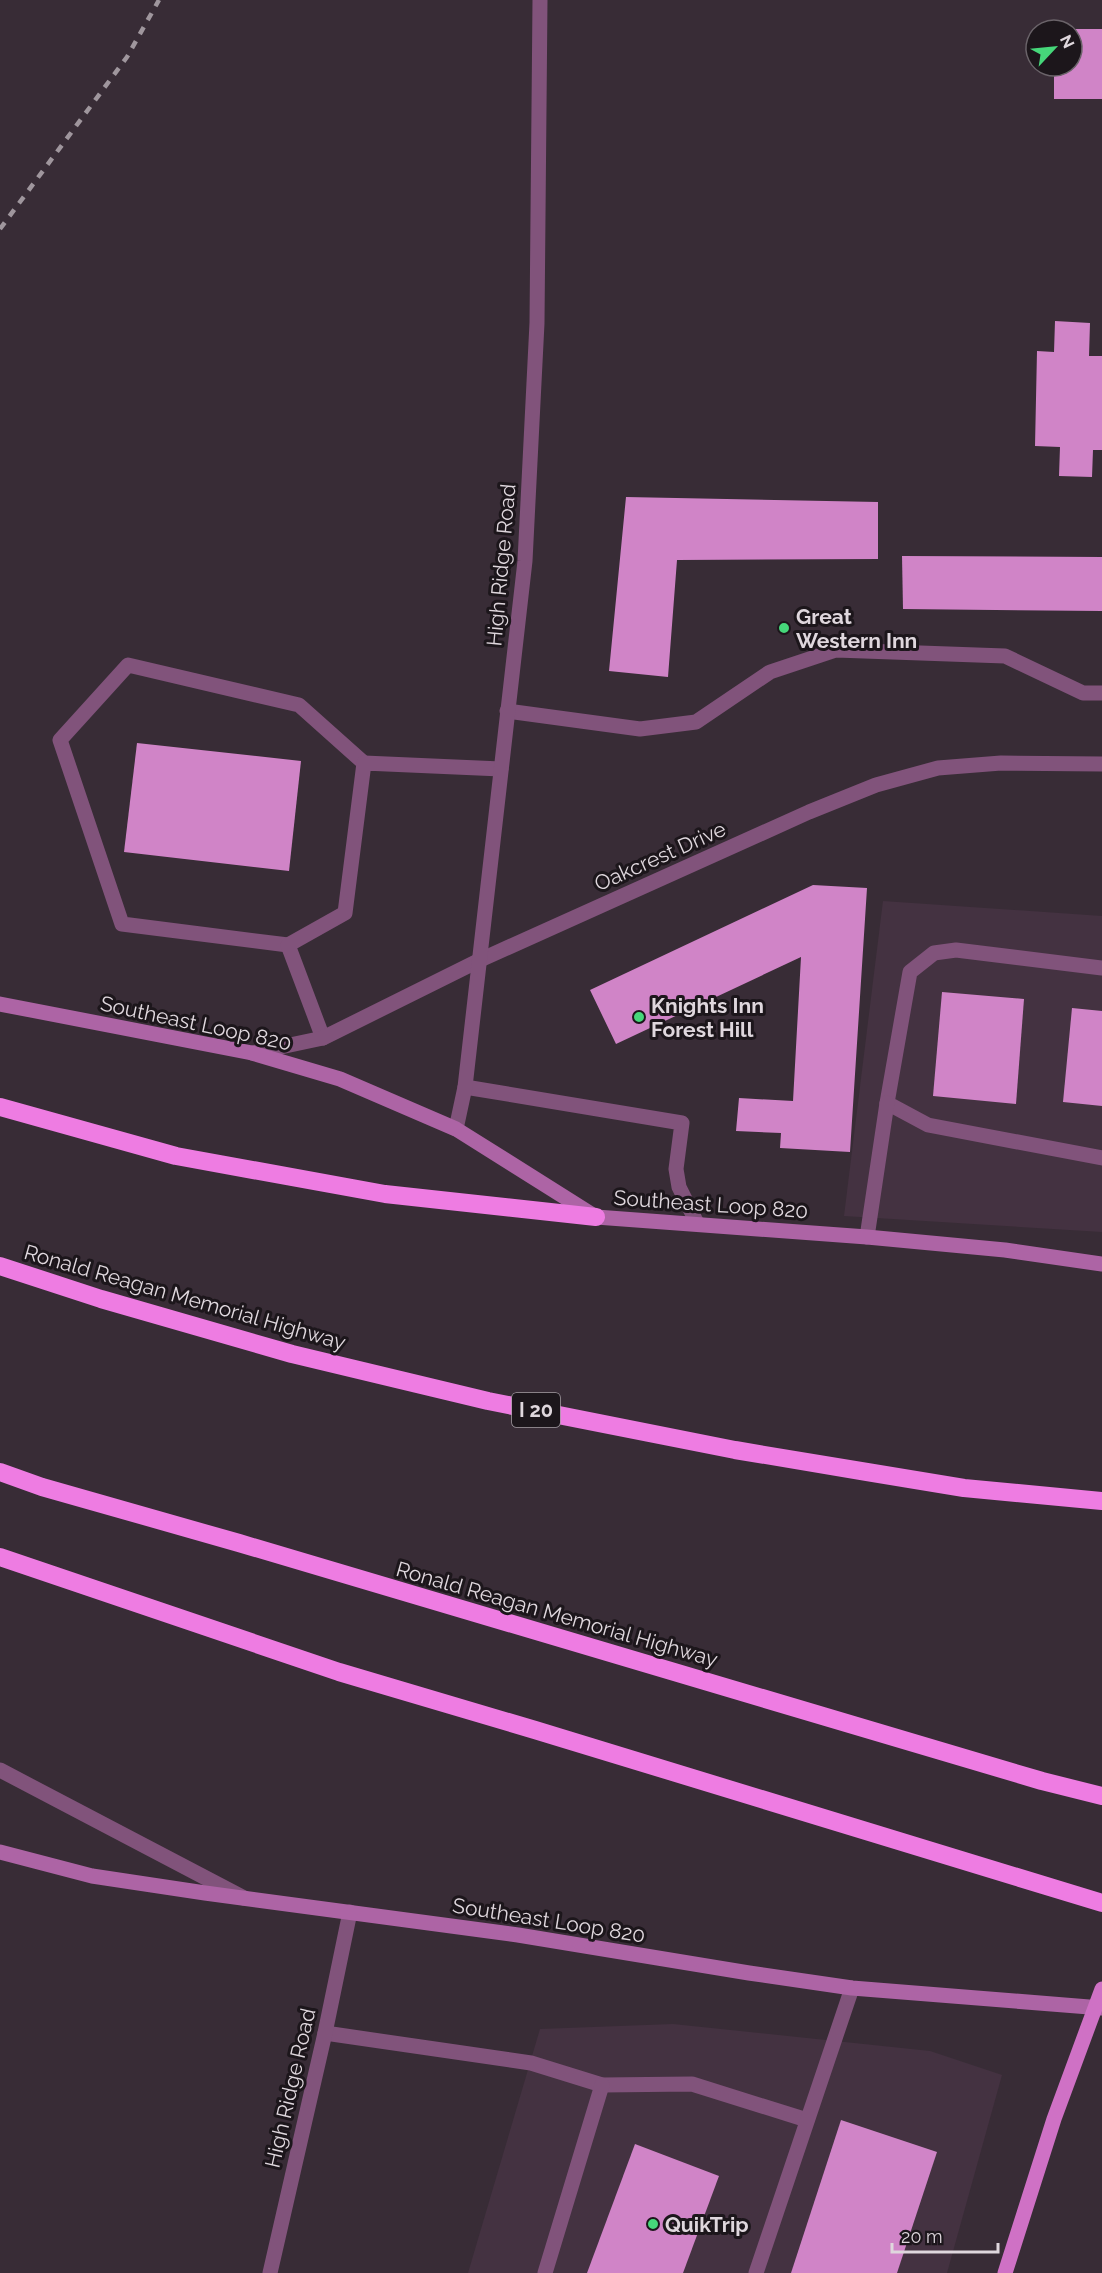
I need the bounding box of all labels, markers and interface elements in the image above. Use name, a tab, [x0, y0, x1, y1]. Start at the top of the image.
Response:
north arrow	[1024, 18, 1084, 78]
text: N	[1056, 32, 1078, 51]
street label: High Ridge Road	[481, 483, 521, 647]
place label: Great Western Inn	[796, 604, 917, 653]
marker: Great Western Inn	[777, 621, 791, 635]
street label: Oakcrest Drive	[590, 816, 730, 896]
street label: Southeast Loop 820	[98, 991, 294, 1055]
place label: Knights Inn Forest Hill	[651, 993, 764, 1042]
marker: Knights Inn Forest Hill	[632, 1010, 646, 1024]
street label: Southeast Loop 820	[613, 1185, 809, 1223]
street label: Ronald Reagan Memorial Highway	[21, 1239, 349, 1355]
road number: I 20	[512, 1393, 560, 1427]
street label: Ronald Reagan Memorial Highway	[393, 1556, 721, 1672]
street label: Southeast Loop 820	[451, 1892, 647, 1948]
street label: High Ridge Road	[259, 2006, 321, 2170]
place label: QuikTrip	[665, 2212, 749, 2237]
scale bar	[892, 2216, 998, 2254]
marker: QuikTrip	[646, 2217, 660, 2231]
text: 20 m	[901, 2226, 943, 2247]

